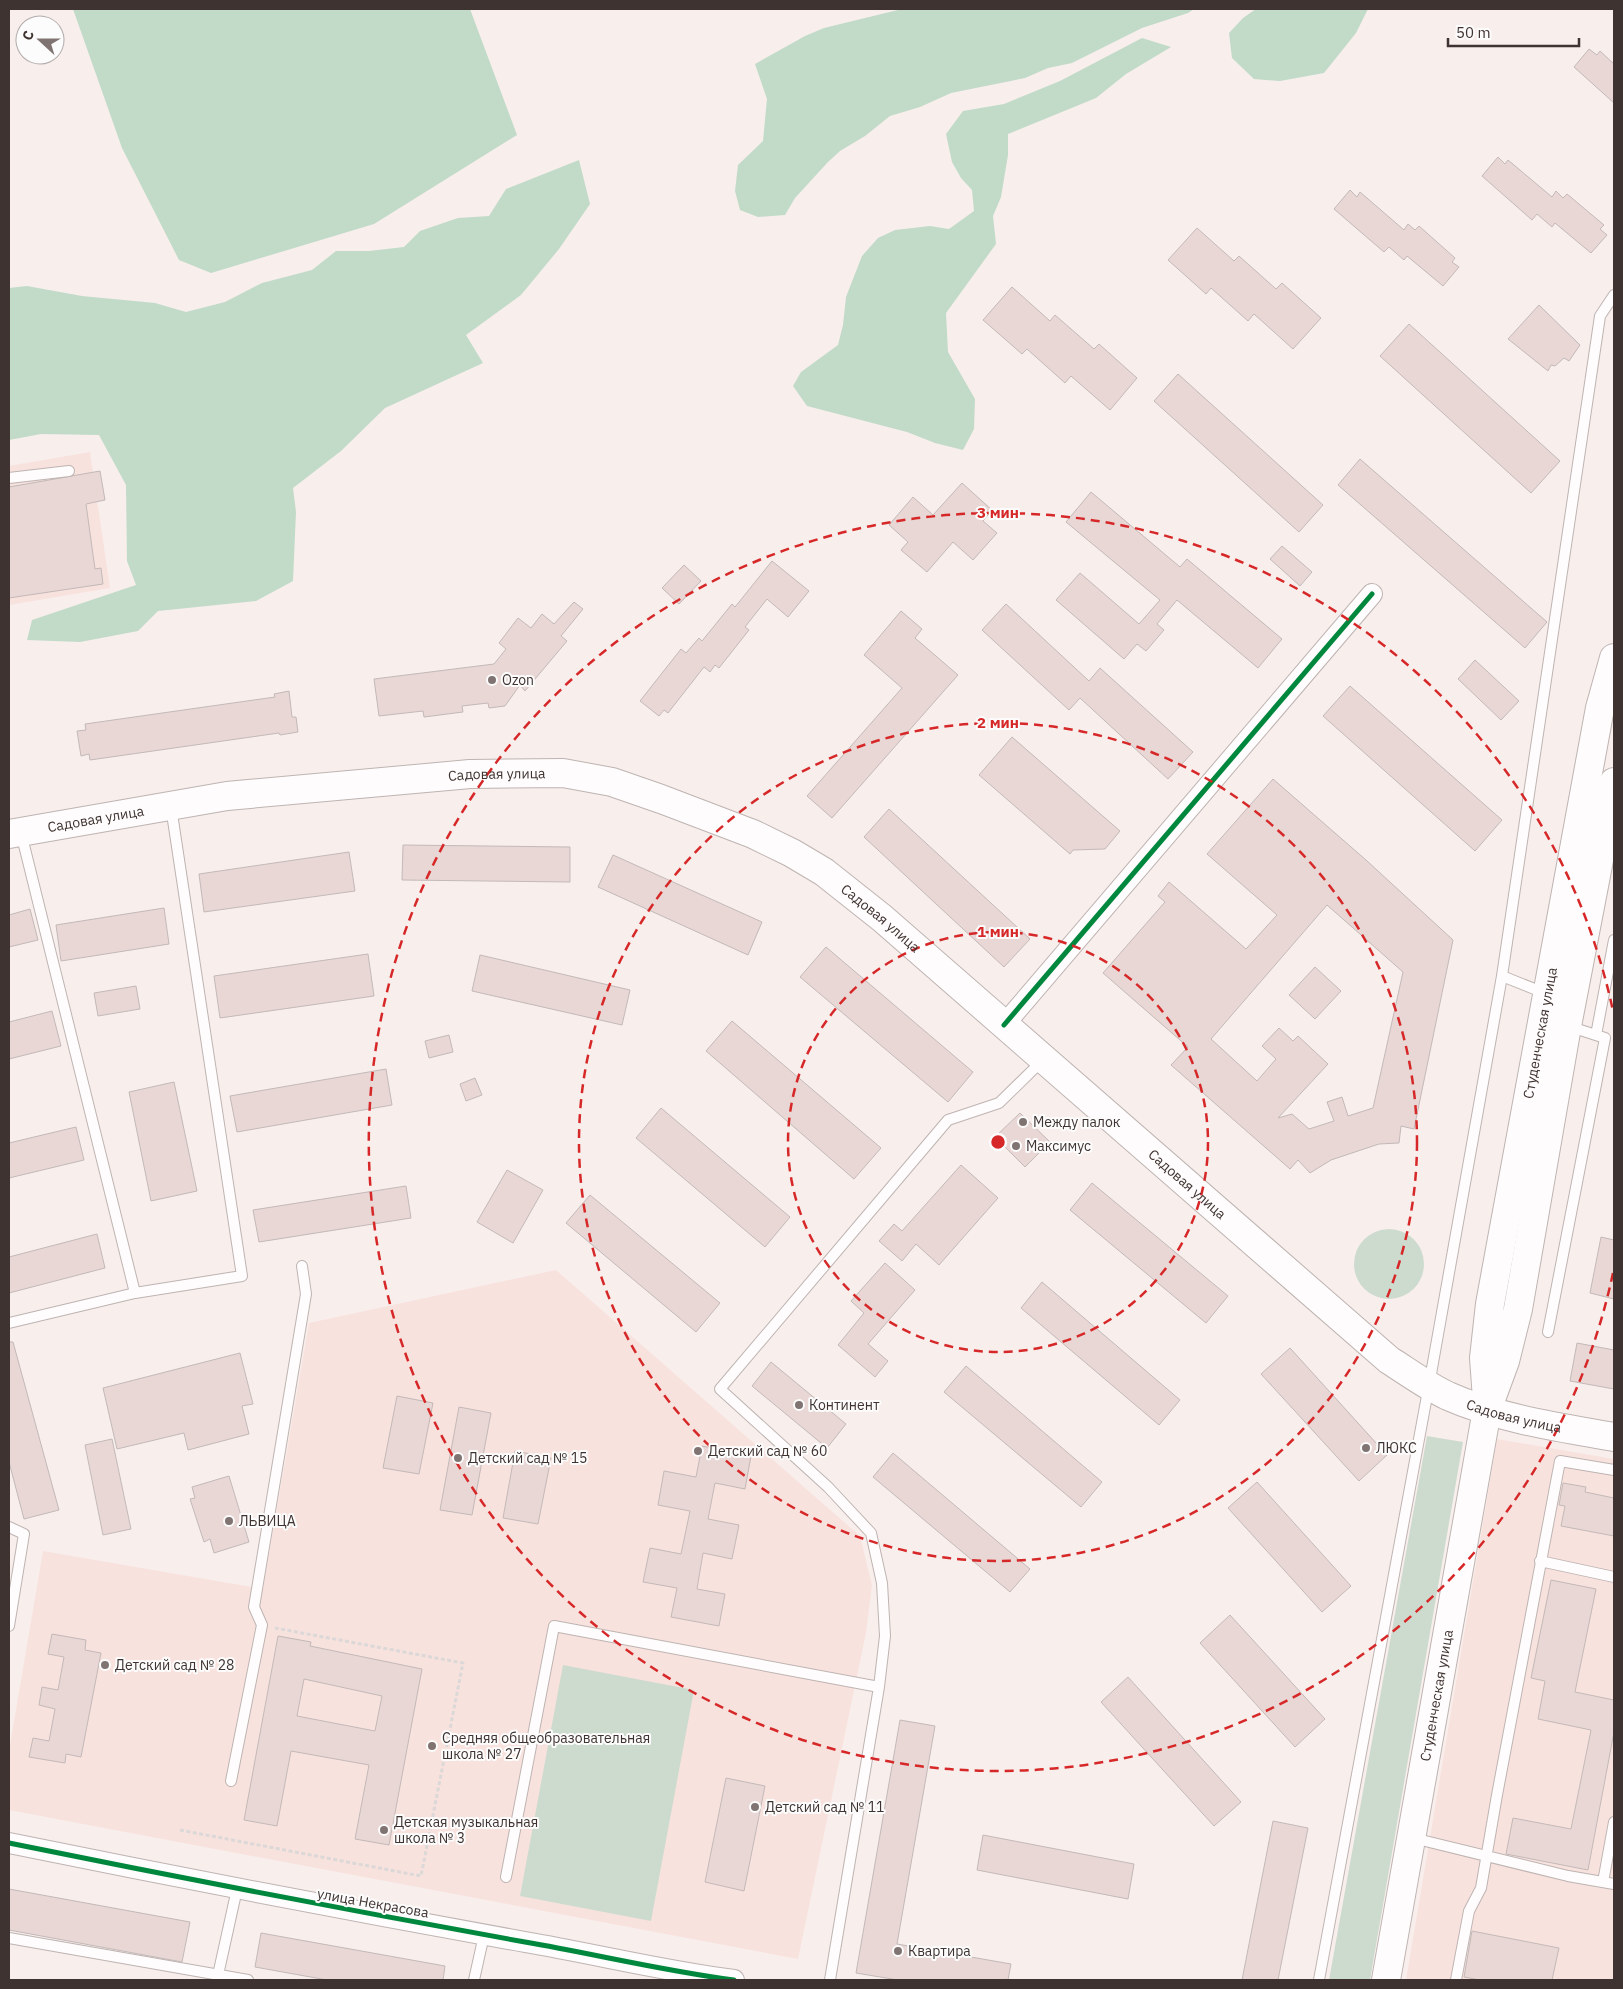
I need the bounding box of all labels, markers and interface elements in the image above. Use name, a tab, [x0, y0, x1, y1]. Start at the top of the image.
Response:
north arrow	[15, 15, 65, 65]
scale bar	[1448, 15, 1579, 47]
text: 50 m	[1456, 23, 1491, 42]
text: С	[18, 28, 38, 43]
text: 3 мин	[977, 503, 1019, 522]
place label: Ozon	[502, 671, 534, 689]
marker: Ozon	[486, 674, 498, 686]
text: 2 мин	[977, 713, 1019, 732]
street label: Садовая улица	[447, 764, 546, 785]
street label: Садовая улица	[46, 802, 146, 836]
street label: Садовая улица	[837, 880, 924, 957]
text: 1 мин	[977, 922, 1019, 941]
street label: Студенческая улица	[1519, 965, 1561, 1100]
place label: Между палок	[1033, 1113, 1121, 1131]
marker: Между палок	[1017, 1116, 1029, 1128]
centre of rings	[989, 1133, 1007, 1151]
place label: Максимус	[1026, 1137, 1091, 1155]
marker: Максимус	[1010, 1140, 1022, 1152]
street label: Садовая улица	[1145, 1145, 1230, 1223]
street label: Садовая улица	[1464, 1395, 1564, 1437]
place label: Континент	[809, 1396, 880, 1414]
marker: Континент	[793, 1399, 805, 1411]
place label: ЛЮКС	[1376, 1439, 1417, 1457]
place label: Детский сад № 60	[708, 1442, 828, 1460]
marker: ЛЮКС	[1360, 1442, 1372, 1454]
marker: Детский сад № 60	[692, 1445, 704, 1457]
place label: Детский сад № 15	[468, 1449, 588, 1467]
marker: Детский сад № 15	[452, 1452, 464, 1464]
place label: ЛЬВИЦА	[239, 1512, 296, 1530]
marker: ЛЬВИЦА	[223, 1515, 235, 1527]
street label: Студенческая улица	[1416, 1628, 1457, 1763]
place label: Детский сад № 28	[115, 1656, 235, 1674]
marker: Детский сад № 28	[99, 1659, 111, 1671]
place label: Средняя общеобразовательная школа № 27	[442, 1729, 650, 1763]
marker: Средняя общеобразовательная школа № 27	[426, 1740, 438, 1752]
place label: Детский сад № 11	[765, 1798, 885, 1816]
marker: Детский сад № 11	[749, 1801, 761, 1813]
place label: Детская музыкальная школа № 3	[394, 1813, 538, 1847]
marker: Детская музыкальная школа № 3	[378, 1824, 390, 1836]
street label: улица Некрасова	[316, 1884, 431, 1922]
place label: Квартира	[908, 1942, 971, 1960]
marker: Квартира	[892, 1945, 904, 1957]

